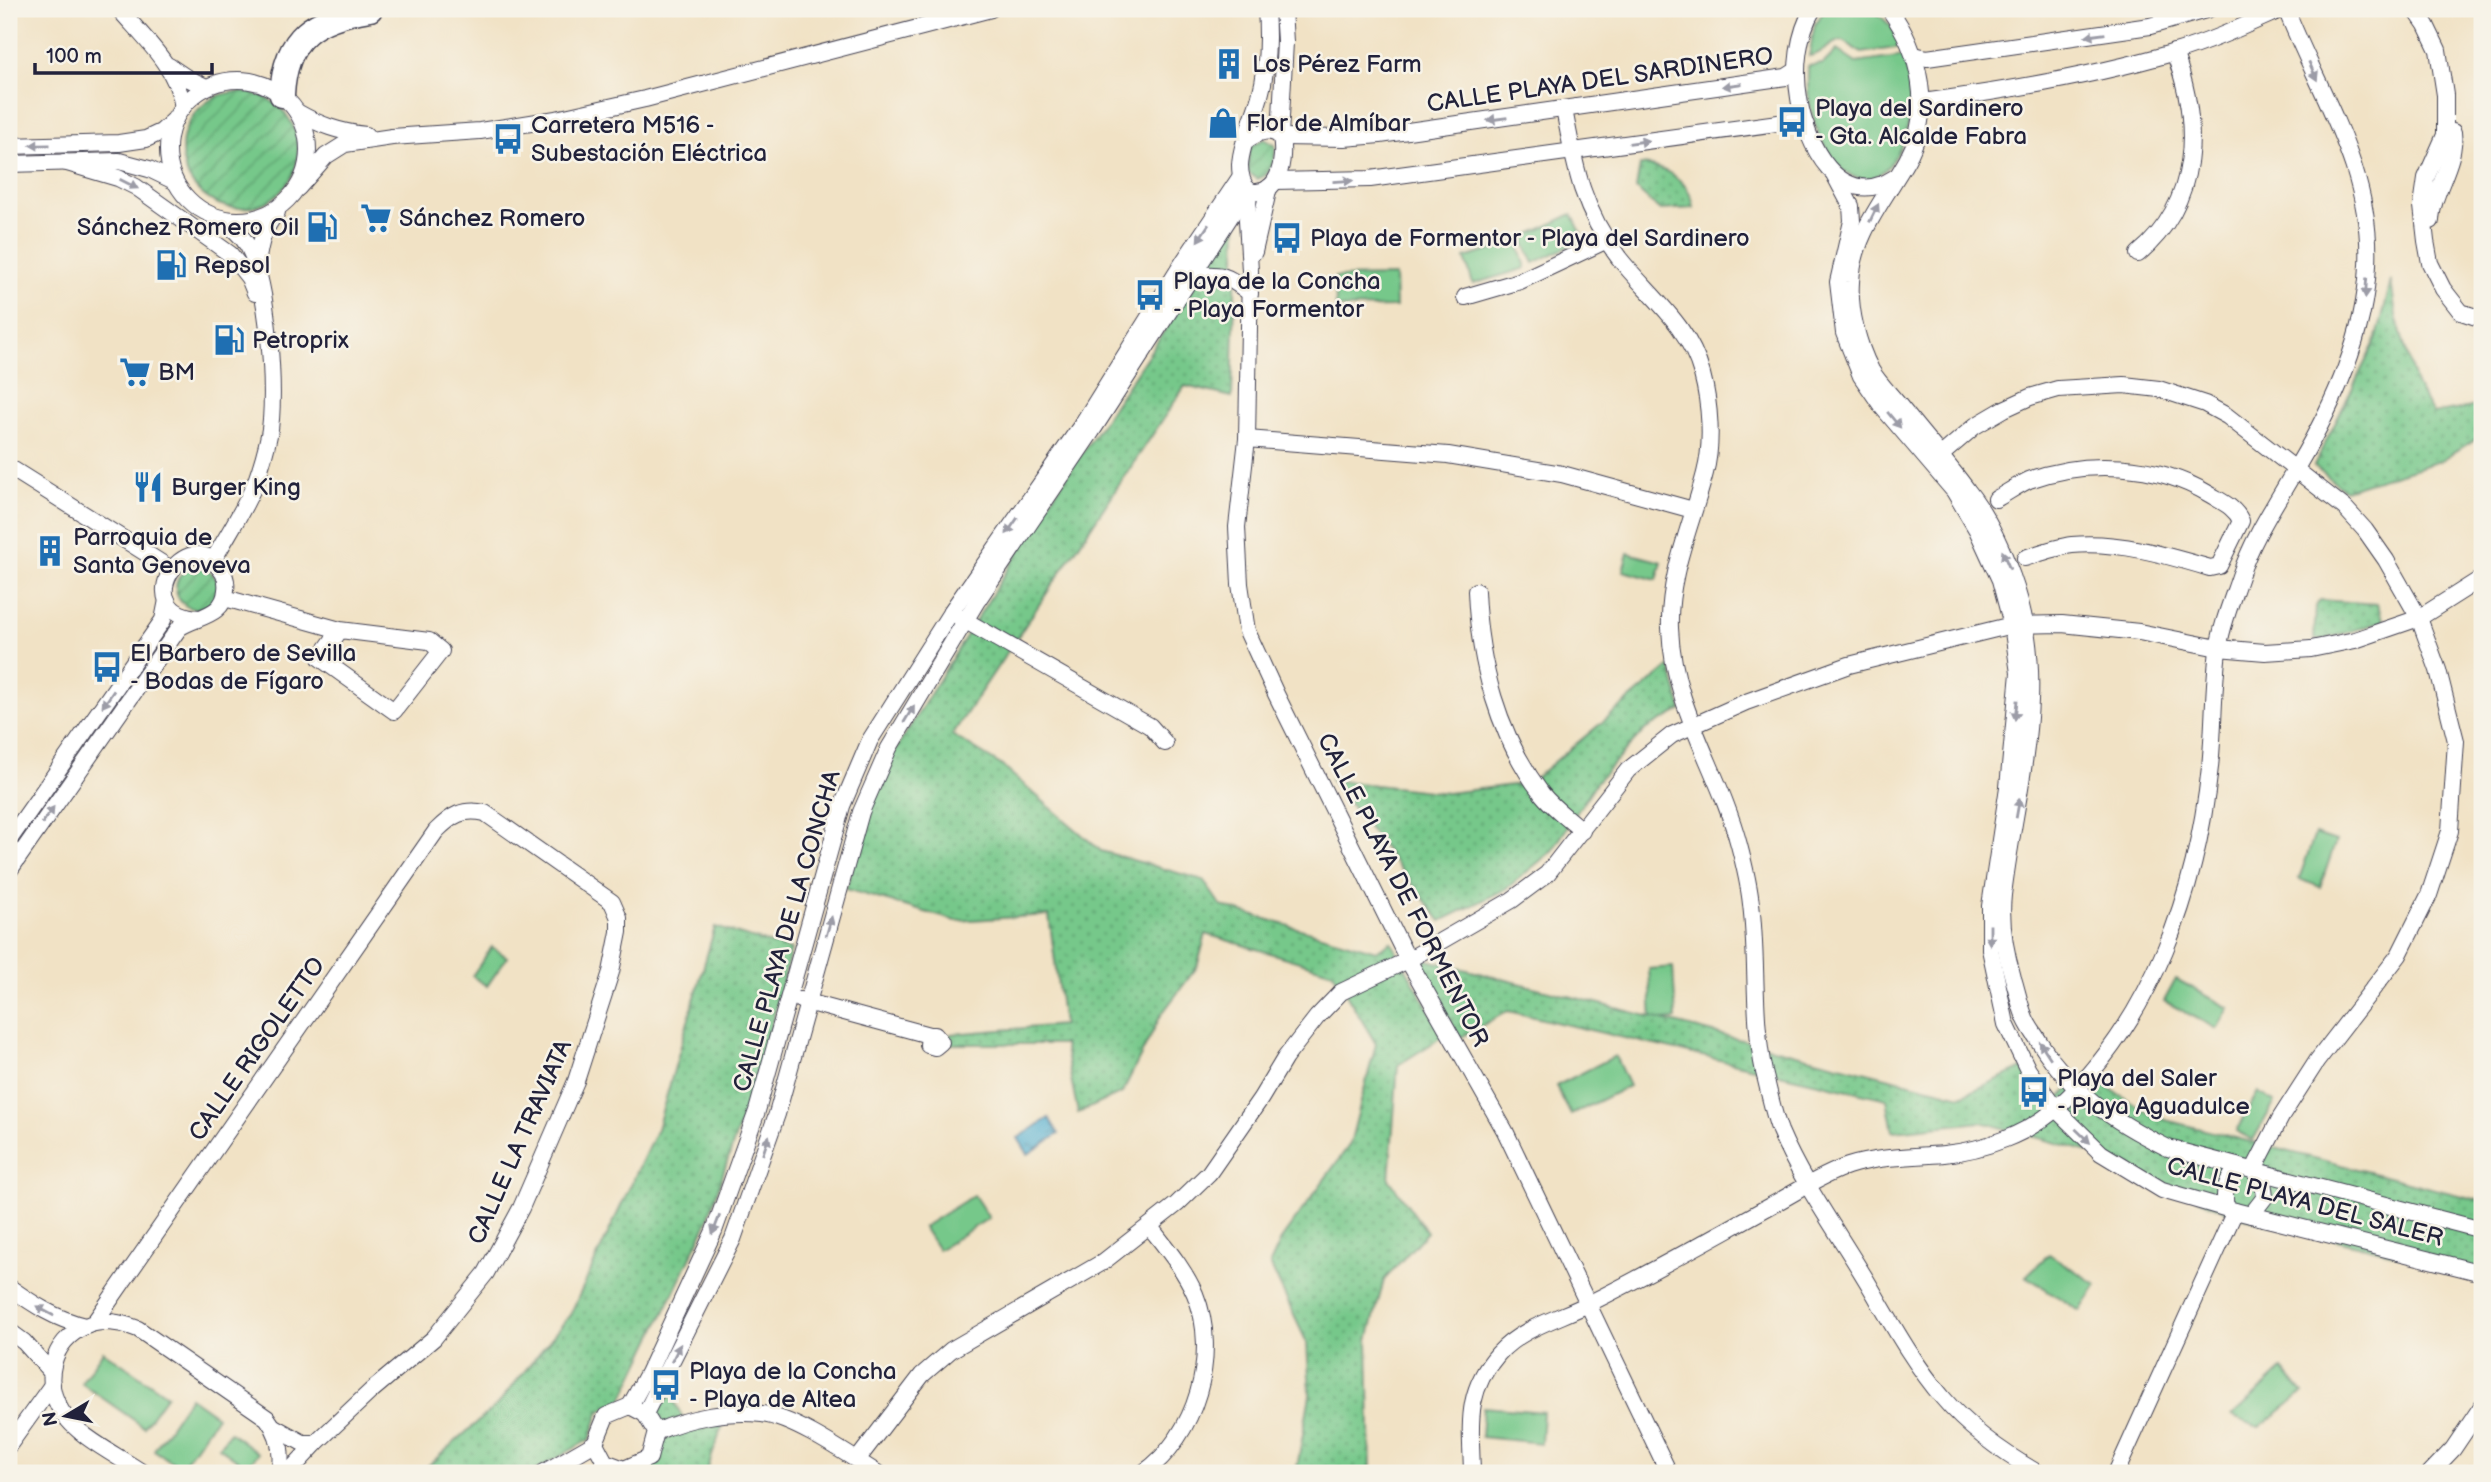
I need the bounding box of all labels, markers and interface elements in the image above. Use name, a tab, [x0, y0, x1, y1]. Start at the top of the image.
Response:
one-way arrow	[2084, 29, 2106, 40]
scale bar	[35, 32, 212, 76]
street label: CALLE PLAYA DEL SARDINERO	[1425, 41, 1775, 119]
text: 100 m	[46, 44, 102, 69]
building icon: Los Pérez Farm	[1212, 47, 1246, 81]
place label: Los Pérez Farm	[1252, 50, 1422, 79]
one-way arrow	[2308, 61, 2319, 82]
one-way arrow	[1721, 80, 1743, 91]
place label: Playa del Sardinero - Gta. Alcalde Fabra	[1815, 94, 2027, 151]
bus stop icon: Playa del Sardinero - Gta. Alcalde Fabra	[1775, 105, 1809, 139]
shop icon: Flor de Almíbar	[1206, 106, 1240, 140]
place label: Flor de Almíbar	[1246, 109, 1410, 138]
place label: Carretera M516 - Subestación Eléctrica	[531, 111, 767, 168]
one-way arrow	[1486, 113, 1508, 124]
bus stop icon: Carretera M516 - Subestación Eléctrica	[491, 122, 525, 156]
one-way arrow	[1629, 136, 1651, 147]
one-way arrow	[28, 139, 50, 151]
one-way arrow	[1332, 175, 1354, 186]
one-way arrow	[119, 178, 139, 189]
supermarket icon: Sánchez Romero	[359, 201, 393, 235]
one-way arrow	[1868, 203, 1879, 223]
place label: Sánchez Romero	[399, 204, 585, 233]
fuel station icon: Sánchez Romero Oil	[305, 210, 339, 244]
place label: Sánchez Romero Oil	[77, 213, 299, 242]
bus stop icon: Playa de Formentor - Playa del Sardinero	[1270, 221, 1304, 255]
one-way arrow	[1196, 224, 1210, 242]
place label: Playa de Formentor - Playa del Sardinero	[1310, 224, 1750, 253]
fuel station icon: Repsol	[154, 248, 188, 282]
place label: Repsol	[194, 251, 270, 280]
place label: Playa de la Concha - Playa Formentor	[1173, 267, 1381, 324]
bus stop icon: Playa de la Concha - Playa Formentor	[1133, 278, 1167, 312]
one-way arrow	[2360, 278, 2371, 300]
fuel station icon: Petroprix	[212, 323, 246, 357]
place label: Petroprix	[252, 326, 349, 355]
supermarket icon: BM	[118, 355, 152, 389]
place label: BM	[158, 358, 195, 387]
one-way arrow	[1886, 411, 1902, 429]
restaurant icon: Burger King	[131, 470, 165, 504]
place label: Burger King	[171, 473, 301, 502]
one-way arrow	[1005, 517, 1019, 535]
place label: Parroquia de Santa Genoveva	[73, 523, 251, 580]
building icon: Parroquia de Santa Genoveva	[33, 534, 67, 568]
one-way arrow	[2000, 550, 2011, 571]
place label: El Barbero de Sevilla - Bodas de Fígaro	[130, 639, 356, 696]
bus stop icon: El Barbero de Sevilla - Bodas de Fígaro	[90, 650, 124, 684]
one-way arrow	[101, 690, 115, 708]
one-way arrow	[2010, 699, 2021, 721]
one-way arrow	[903, 705, 915, 724]
street label: CALLE PLAYA DE FORMENTOR	[1311, 728, 1495, 1052]
street label: CALLE PLAYA DE LA CONCHA	[727, 766, 847, 1095]
one-way arrow	[2013, 797, 2024, 819]
one-way arrow	[41, 806, 55, 824]
one-way arrow	[825, 915, 835, 936]
one-way arrow	[1984, 925, 1996, 947]
street label: CALLE RIGOLETTO	[183, 952, 331, 1146]
street label: CALLE LA TRAVIATA	[462, 1035, 578, 1249]
one-way arrow	[2038, 1040, 2051, 1060]
place label: Playa del Saler - Playa Aguadulce	[2057, 1064, 2250, 1121]
bus stop icon: Playa del Saler - Playa Aguadulce	[2017, 1075, 2051, 1109]
one-way arrow	[2074, 1127, 2091, 1143]
one-way arrow	[761, 1134, 772, 1155]
street label: CALLE PLAYA DEL SALER	[2164, 1151, 2446, 1253]
one-way arrow	[710, 1215, 721, 1236]
one-way arrow	[35, 1305, 55, 1317]
one-way arrow	[671, 1343, 682, 1363]
place label: Playa de la Concha - Playa de Altea	[689, 1357, 897, 1414]
bus stop icon: Playa de la Concha - Playa de Altea	[649, 1368, 683, 1402]
north arrow	[32, 1380, 102, 1450]
text: N	[38, 1410, 63, 1428]

